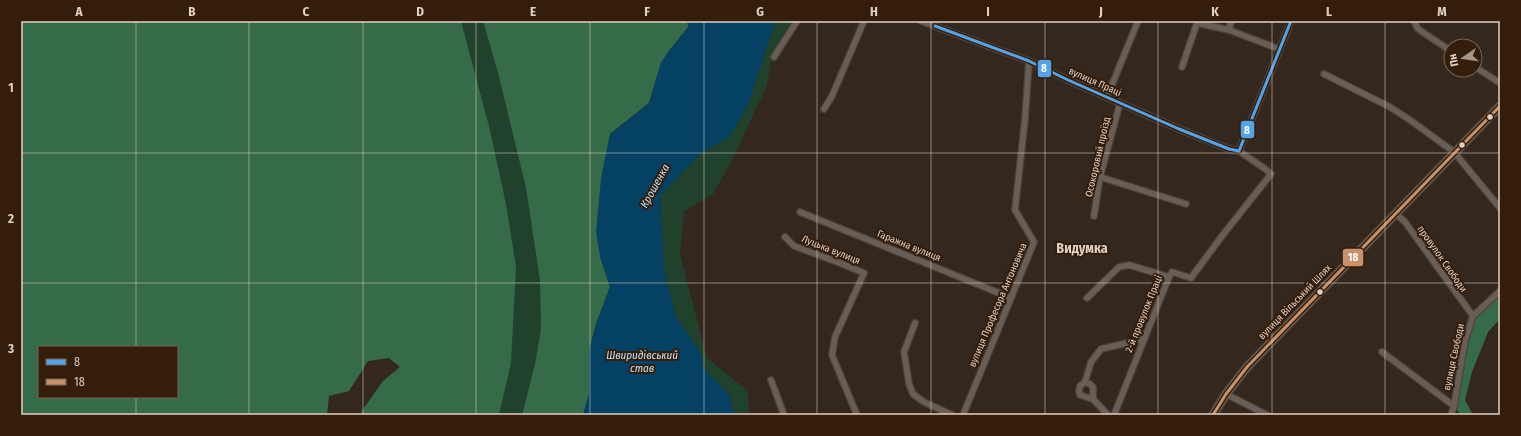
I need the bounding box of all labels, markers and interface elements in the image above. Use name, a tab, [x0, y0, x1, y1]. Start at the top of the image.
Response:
text: A	[74, 4, 83, 19]
text: B	[188, 4, 196, 19]
text: C	[303, 4, 310, 19]
text: D	[416, 4, 424, 19]
text: E	[530, 4, 536, 19]
text: F	[644, 4, 650, 19]
text: G	[756, 4, 764, 19]
text: H	[870, 4, 878, 19]
text: I	[986, 4, 990, 19]
text: J	[1098, 4, 1103, 19]
text: K	[1211, 4, 1219, 19]
text: L	[1326, 4, 1332, 19]
text: M	[1437, 4, 1447, 19]
north arrow	[1443, 38, 1483, 78]
text: Пн	[1446, 52, 1461, 68]
line badge: 8	[1037, 59, 1052, 78]
text: 8	[1041, 62, 1047, 75]
street label: вулиця Праці	[1067, 64, 1124, 99]
text: 1	[8, 80, 14, 95]
unlabelled marker	[1485, 112, 1495, 122]
street label: Осокоровий проїзд	[1083, 116, 1113, 198]
line badge: 8	[1240, 120, 1255, 139]
text: 8	[1244, 124, 1250, 137]
unlabelled marker	[1457, 140, 1467, 150]
water label: Крошенка	[638, 162, 672, 210]
text: 2	[7, 211, 14, 226]
street label: провулок Свободи	[1415, 223, 1469, 295]
street label: Гаражна вулиця	[875, 228, 943, 264]
street label: Луцька вулиця	[800, 233, 862, 267]
district label: Видумка	[1056, 240, 1108, 257]
street label: вулиця Професора Антоновича	[966, 241, 1030, 369]
line badge: 18	[1342, 248, 1364, 267]
text: 18	[1348, 251, 1358, 264]
street label: вулиця Вільський Шлях	[1255, 261, 1334, 342]
street label: 2-й провулок Праці	[1122, 273, 1165, 354]
unlabelled marker	[1315, 287, 1325, 297]
street label: вулиця Свободи	[1441, 322, 1467, 392]
text: 3	[7, 341, 14, 356]
legend	[38, 346, 178, 398]
water label: Швиридівський став	[606, 349, 678, 375]
text: 8	[74, 355, 80, 369]
text: 18	[74, 375, 85, 389]

